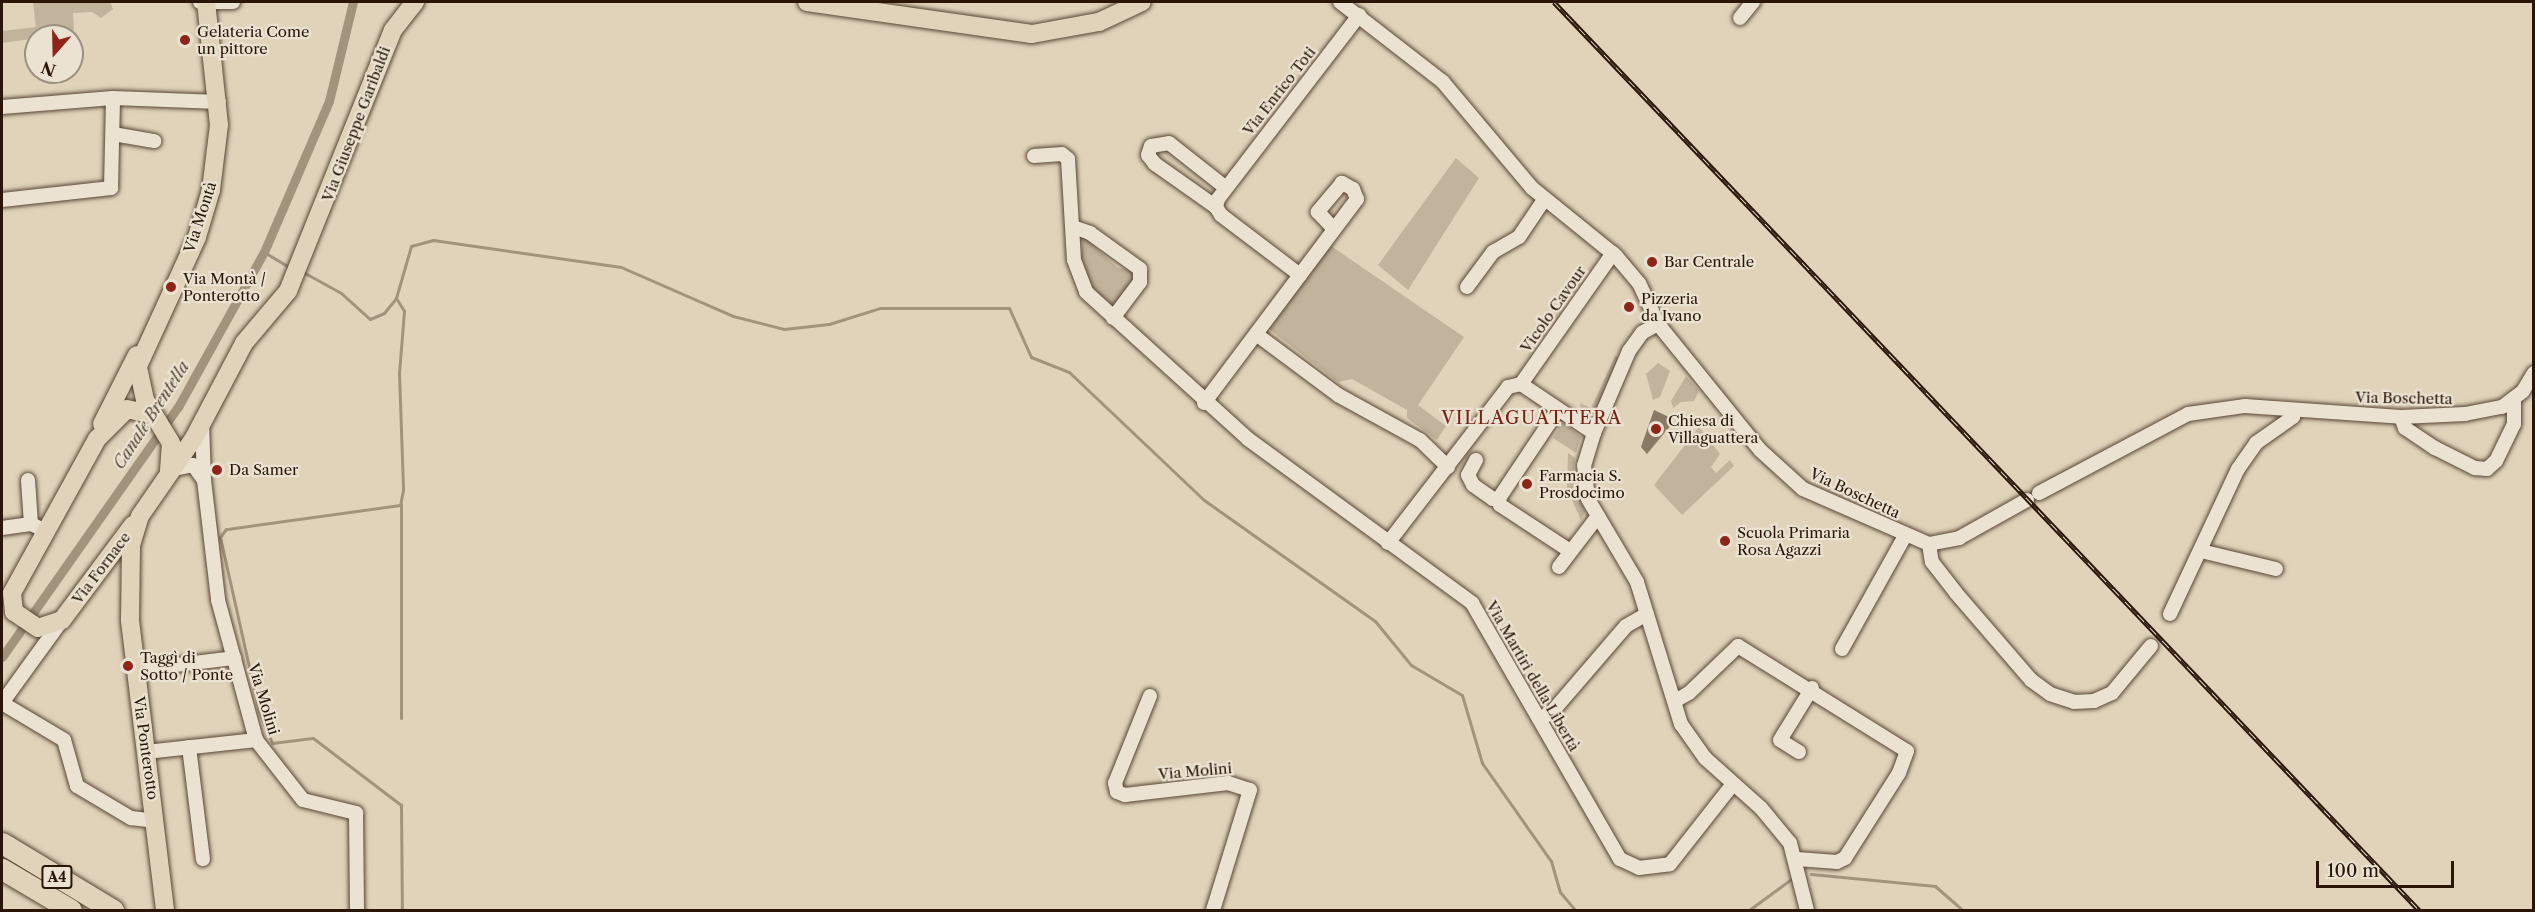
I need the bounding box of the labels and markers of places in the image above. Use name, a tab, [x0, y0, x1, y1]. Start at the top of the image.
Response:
place label: Gelateria Come un pittore	[197, 22, 309, 57]
marker: Gelateria Come un pittore	[178, 33, 192, 47]
place label: Bar Centrale	[1664, 253, 1754, 271]
marker: Bar Centrale	[1645, 255, 1659, 269]
place label: Via Montà / Ponterotto	[183, 269, 266, 304]
marker: Via Montà / Ponterotto	[164, 280, 178, 294]
place label: Pizzeria da Ivano	[1641, 289, 1702, 324]
marker: Pizzeria da Ivano	[1622, 300, 1636, 314]
place label: Chiesa di Villaguattera	[1668, 411, 1758, 446]
marker: Chiesa di Villaguattera	[1649, 422, 1663, 436]
place label: Da Samer	[229, 461, 299, 479]
marker: Da Samer	[210, 463, 224, 477]
place label: Farmacia S. Prosdocimo	[1539, 466, 1625, 501]
marker: Farmacia S. Prosdocimo	[1520, 477, 1534, 491]
place label: Scuola Primaria Rosa Agazzi	[1737, 523, 1850, 558]
marker: Scuola Primaria Rosa Agazzi	[1718, 534, 1732, 548]
place label: Taggì di Sotto / Ponte	[140, 648, 233, 683]
marker: Taggì di Sotto / Ponte	[121, 659, 135, 673]

